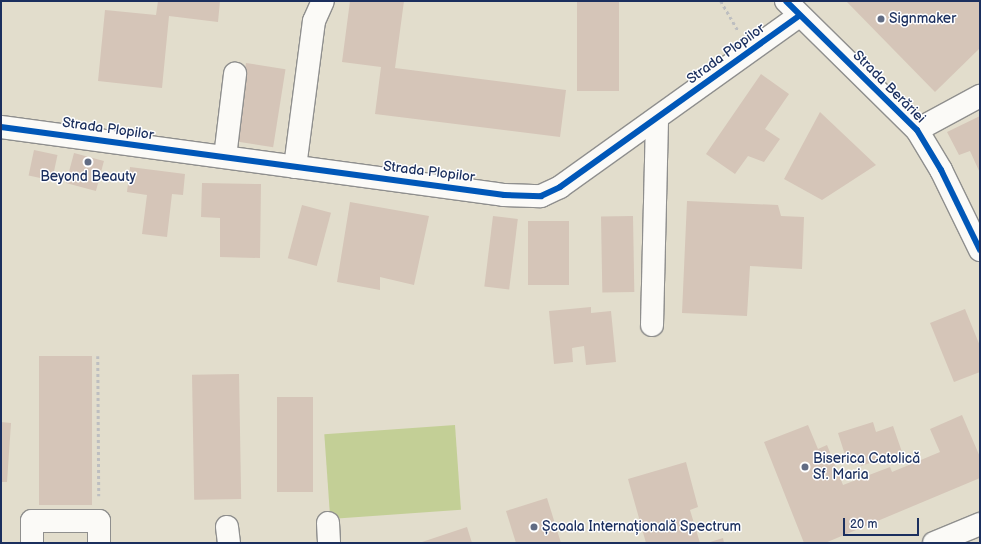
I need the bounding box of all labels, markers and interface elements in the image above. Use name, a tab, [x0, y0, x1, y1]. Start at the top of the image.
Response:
place label: Signmaker	[889, 11, 956, 27]
marker: Signmaker	[876, 14, 886, 24]
street label: Strada Plopilor	[684, 20, 768, 88]
street label: Strada Berăriei	[849, 47, 929, 127]
street label: Strada Plopilor	[61, 114, 155, 144]
marker: Beyond Beauty	[83, 157, 93, 167]
street label: Strada Plopilor	[382, 158, 476, 186]
place label: Beyond Beauty	[40, 169, 136, 185]
place label: Biserica Catolică Sf. Maria	[813, 451, 920, 484]
marker: Biserica Catolică Sf. Maria	[800, 462, 810, 472]
scale bar	[845, 510, 921, 536]
text: 20 m	[850, 517, 877, 532]
place label: Școala Internațională Spectrum	[542, 519, 741, 535]
marker: Școala Internațională Spectrum	[529, 522, 539, 532]

